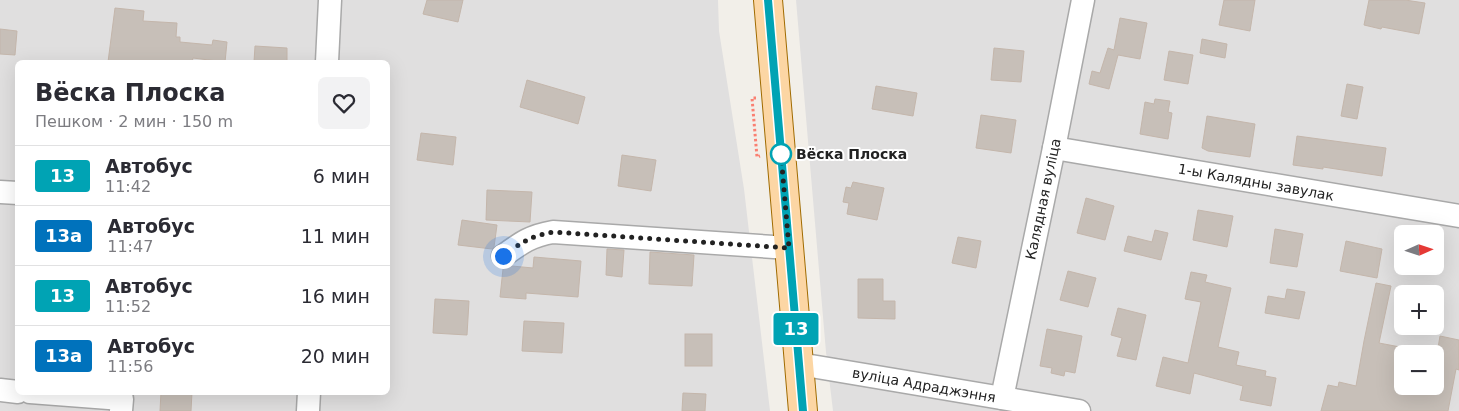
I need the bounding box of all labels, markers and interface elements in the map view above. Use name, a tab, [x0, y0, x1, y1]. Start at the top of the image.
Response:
button: heart	[318, 77, 370, 129]
text: Вёска Плоска	[35, 79, 226, 107]
text: Пешком · 2 мин · 150 m	[35, 112, 233, 131]
street label: Калядная вуліца	[1022, 137, 1064, 261]
marker: Вёска Плоска	[770, 143, 792, 165]
place label: Вёска Плоска	[796, 146, 907, 162]
text: Автобус	[105, 155, 193, 177]
street label: 1-ы Калядны завулак	[1177, 160, 1335, 204]
text: 13	[50, 165, 75, 186]
text: 6 мин	[313, 165, 370, 187]
text: 11:42	[105, 177, 151, 196]
text: Автобус	[107, 215, 195, 237]
text: 13а	[45, 225, 82, 246]
text: 11 мин	[301, 225, 370, 247]
north arrow	[1394, 225, 1444, 275]
map controls	[1394, 225, 1444, 395]
text: 11:47	[107, 237, 153, 256]
your location	[491, 244, 516, 269]
text: Автобус	[105, 275, 193, 297]
text: 13	[50, 285, 75, 306]
text: 16 мин	[301, 285, 370, 307]
button: +	[1394, 285, 1444, 335]
text: 11:52	[105, 297, 151, 316]
line badge: 13	[774, 313, 818, 345]
text: 13	[783, 318, 809, 339]
text: Автобус	[107, 335, 195, 357]
text: 13а	[45, 345, 82, 366]
text: 20 мин	[301, 345, 370, 367]
button: −	[1394, 345, 1444, 395]
text: 11:56	[107, 357, 153, 376]
street label: вуліца Адраджэння	[851, 365, 997, 405]

